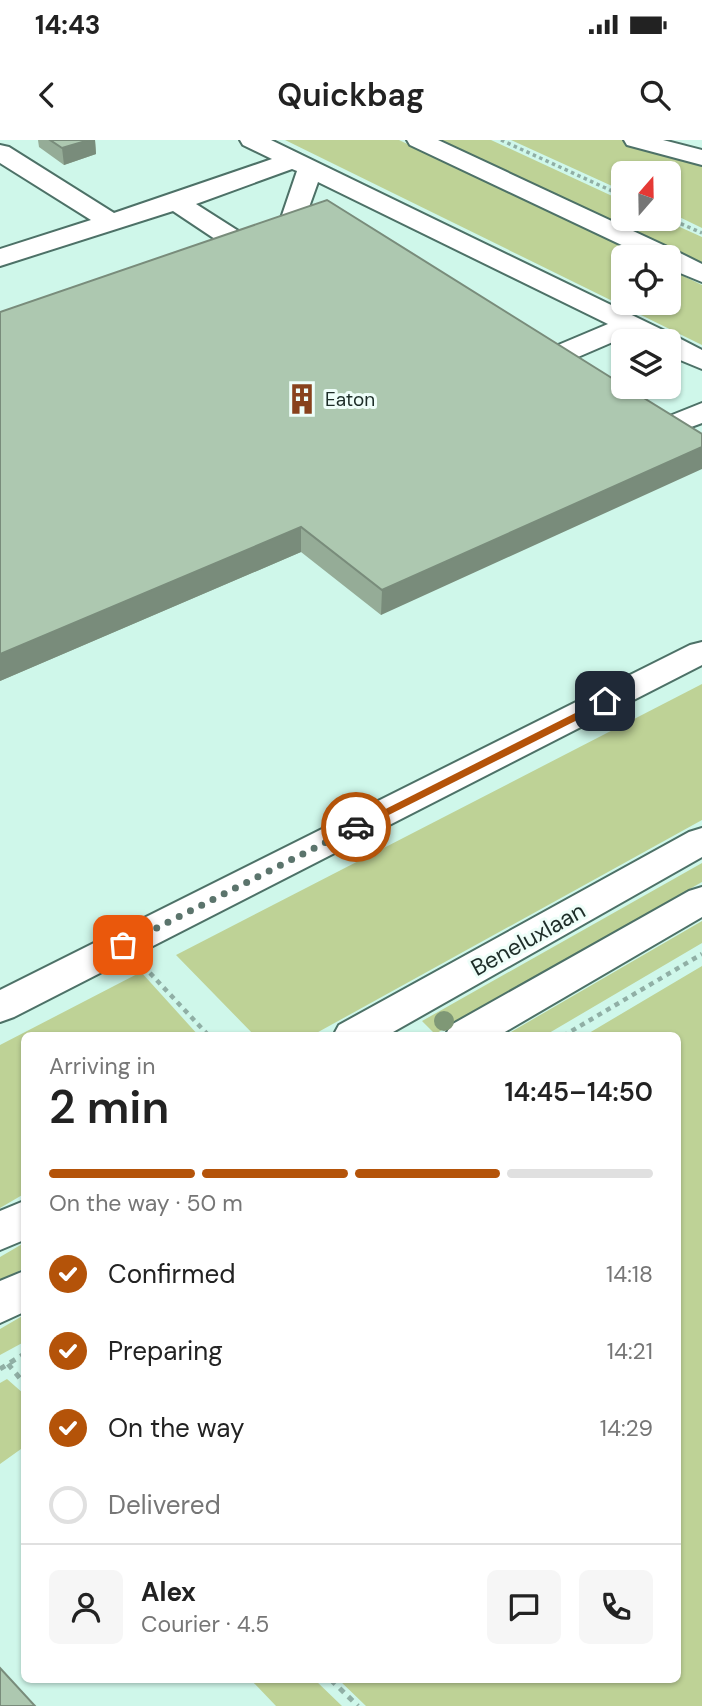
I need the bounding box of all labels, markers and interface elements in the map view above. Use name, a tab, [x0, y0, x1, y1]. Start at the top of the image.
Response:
text: 14:43	[35, 8, 101, 42]
text: Quickbag	[277, 74, 425, 116]
icon: back	[28, 76, 66, 114]
icon: search	[636, 76, 674, 114]
north arrow	[611, 161, 681, 231]
map controls	[611, 161, 681, 399]
button: locate	[611, 245, 681, 315]
button: layers	[611, 329, 681, 399]
building icon: Eaton	[285, 382, 319, 416]
place label: Eaton	[325, 387, 375, 412]
pin	[575, 671, 635, 731]
icon: home	[586, 682, 624, 720]
courier	[321, 792, 391, 862]
icon: car	[337, 808, 375, 846]
street label: Beneluxlaan	[466, 895, 590, 983]
pin	[93, 915, 153, 975]
icon: bag	[104, 926, 142, 964]
text: Arriving in	[49, 1051, 155, 1081]
text: 14:45–14:50	[505, 1075, 653, 1109]
text: 2 min	[49, 1077, 169, 1137]
text: On the way · 50 m	[49, 1188, 243, 1218]
icon: check	[49, 1255, 87, 1293]
text: Confirmed	[108, 1257, 235, 1291]
text: 14:18	[606, 1259, 653, 1289]
icon: check	[49, 1332, 87, 1370]
text: Preparing	[108, 1334, 223, 1368]
text: 14:21	[607, 1336, 653, 1366]
icon: check	[49, 1409, 87, 1447]
text: On the way	[108, 1411, 244, 1445]
text: 14:29	[600, 1413, 653, 1443]
text: Delivered	[108, 1488, 221, 1522]
button: person	[49, 1570, 123, 1644]
button: chat	[487, 1570, 561, 1644]
button: phone	[579, 1570, 653, 1644]
text: Alex	[141, 1575, 196, 1609]
text: Courier · 4.5	[141, 1609, 269, 1639]

